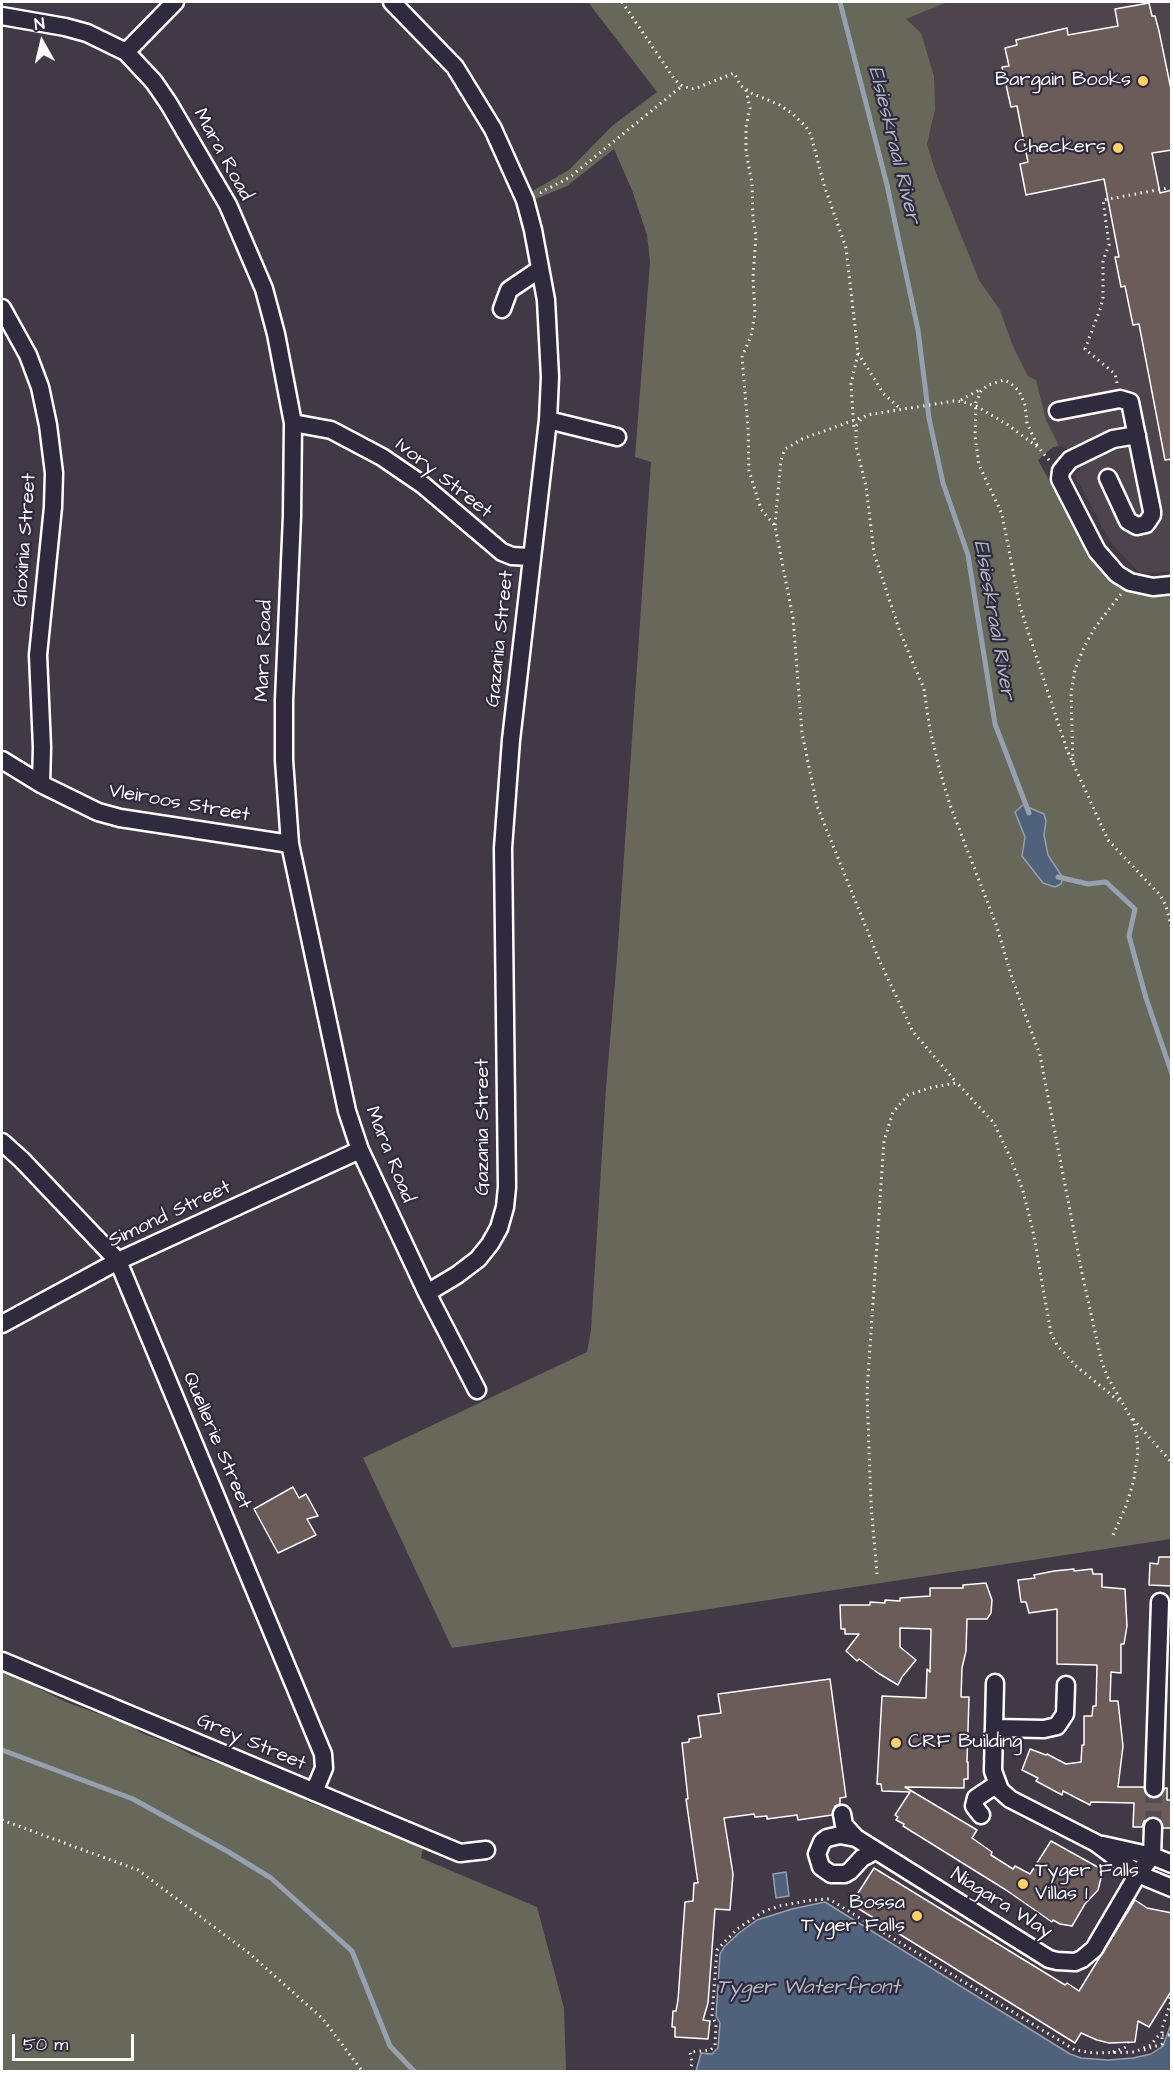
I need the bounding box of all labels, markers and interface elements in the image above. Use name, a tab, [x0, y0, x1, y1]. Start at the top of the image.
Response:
north arrow	[12, 12, 72, 72]
text: N	[33, 13, 46, 36]
water label: Elsieskraal River	[861, 64, 925, 226]
place label: Bargain Books	[995, 69, 1131, 93]
marker: Bargain Books	[1136, 74, 1150, 88]
street label: Mara Road	[187, 105, 257, 205]
place label: Checkers	[1014, 136, 1106, 160]
marker: Checkers	[1111, 141, 1125, 155]
street label: Ivory Street	[390, 434, 496, 524]
street label: Gloxinia Street	[9, 473, 43, 607]
water label: Elsieskraal River	[967, 539, 1019, 701]
street label: Gazania Street	[482, 570, 520, 708]
street label: Mara Road	[251, 600, 279, 702]
street label: Vleiroos Street	[107, 780, 251, 828]
street label: Gazania Street	[472, 1058, 496, 1196]
street label: Mara Road	[359, 1103, 419, 1207]
street label: Simond Street	[105, 1176, 235, 1254]
street label: Quellerie Street	[176, 1369, 256, 1513]
street label: Grey Street	[193, 1709, 309, 1777]
place label: CRF Building	[908, 1731, 1022, 1755]
marker: CRF Building	[889, 1736, 903, 1750]
place label: Tyger Falls Villas 1	[1035, 1860, 1139, 1907]
street label: Niagara Way	[946, 1863, 1056, 1945]
marker: Tyger Falls Villas 1	[1016, 1877, 1030, 1891]
place label: Bossa Tyger Falls	[801, 1892, 905, 1939]
marker: Bossa Tyger Falls	[910, 1909, 924, 1923]
water label: Tyger Waterfront	[716, 1976, 900, 2002]
scale bar	[15, 2022, 136, 2060]
text: 50 m	[23, 2032, 68, 2057]

